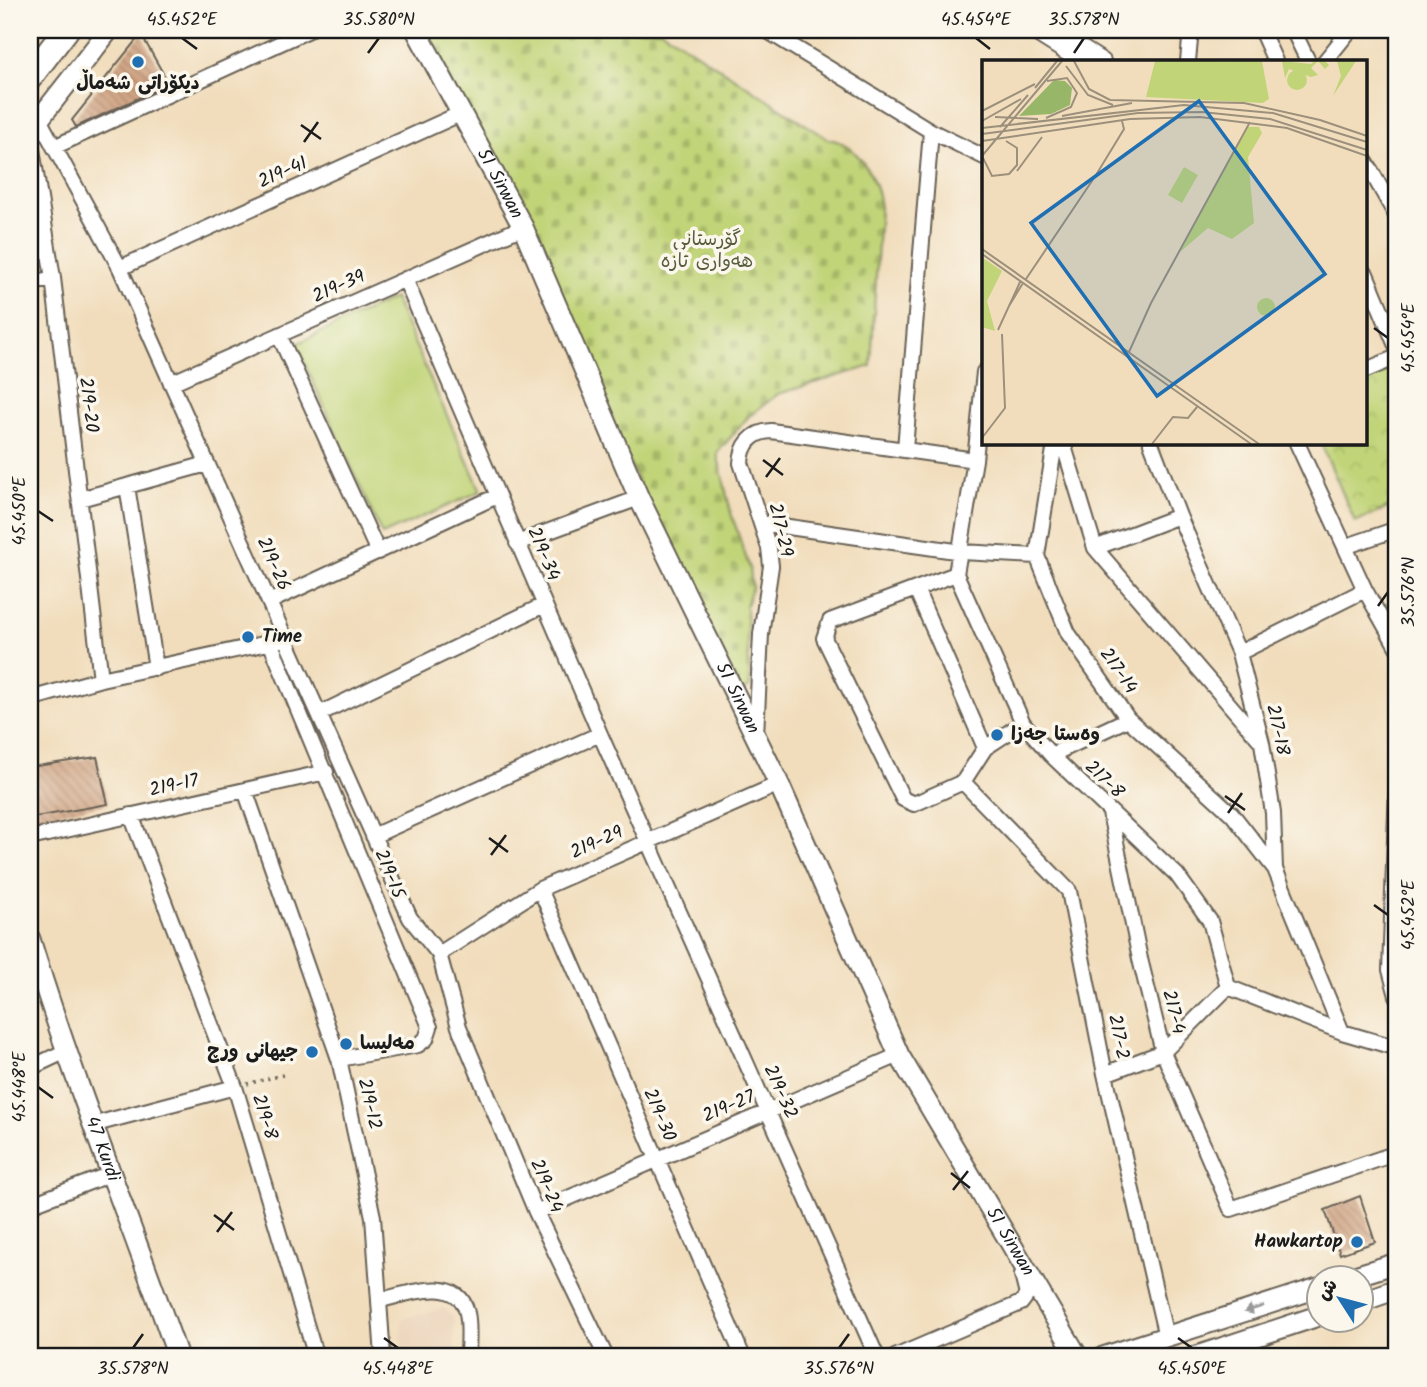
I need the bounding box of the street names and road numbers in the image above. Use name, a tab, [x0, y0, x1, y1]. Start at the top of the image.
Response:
street label: 51 Sirwan	[468, 143, 531, 225]
street label: 219-41	[253, 149, 313, 197]
street label: 219-39	[308, 262, 370, 312]
street label: 219-20	[70, 376, 106, 434]
street label: 217-29	[759, 500, 801, 560]
street label: 219-34	[518, 522, 568, 586]
street label: 219-26	[248, 532, 298, 596]
street label: 217-14	[1091, 642, 1145, 700]
street label: 51 Sirwan	[707, 657, 767, 739]
street label: 217-18	[1257, 702, 1297, 759]
street label: 217-8	[1077, 753, 1131, 807]
street label: 219-17	[147, 766, 203, 806]
street label: 219-29	[566, 818, 628, 868]
street label: 219-15	[366, 845, 413, 905]
street label: 217-4	[1153, 987, 1193, 1037]
street label: 217-2	[1099, 1012, 1137, 1062]
street label: 219-32	[755, 1060, 805, 1124]
street label: 219-12	[349, 1075, 389, 1133]
street label: 219-27	[698, 1082, 761, 1132]
street label: 219-30	[634, 1084, 684, 1146]
street label: 219-8	[243, 1090, 285, 1144]
street label: 47 Kurdi	[76, 1112, 128, 1187]
street label: 219-24	[521, 1154, 571, 1218]
street label: 51 Sirwan	[977, 1201, 1042, 1282]

